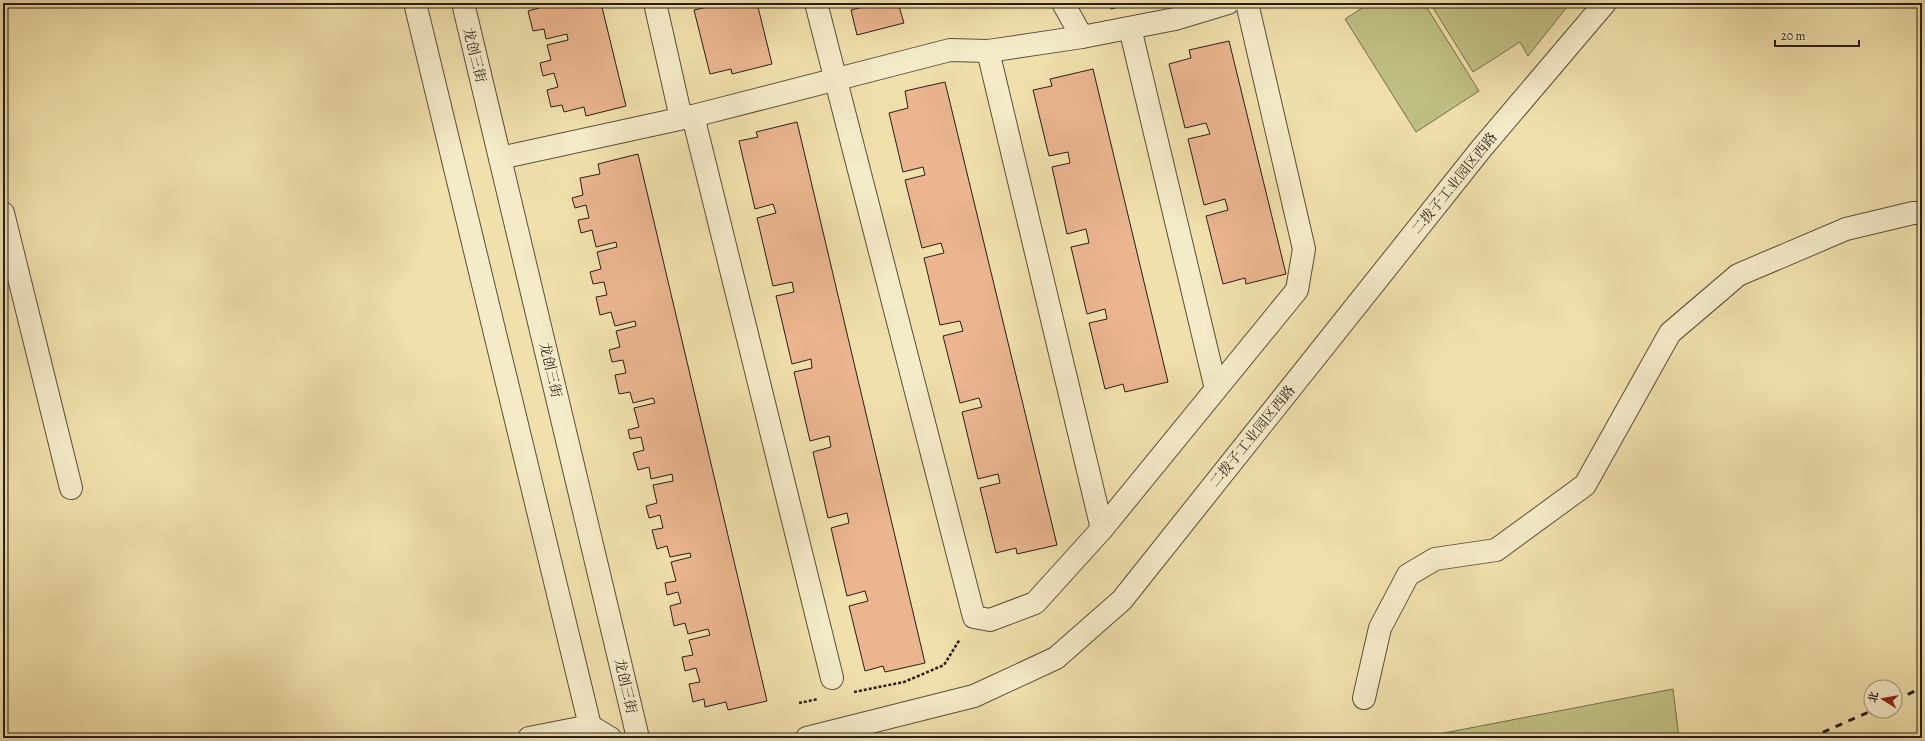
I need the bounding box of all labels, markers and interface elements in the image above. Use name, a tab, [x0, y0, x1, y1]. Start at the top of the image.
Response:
scale bar	[1775, 22, 1859, 48]
street label: 龙创三街	[459, 26, 491, 85]
text: 20 m	[1781, 28, 1805, 44]
street label: 二拨子工业园区西路	[1407, 128, 1501, 238]
street label: 龙创三街	[535, 341, 566, 400]
street label: 二拨子工业园区西路	[1205, 381, 1299, 491]
street label: 龙创三街	[610, 657, 641, 716]
north arrow	[1863, 679, 1903, 719]
text: 北	[1865, 690, 1882, 704]

